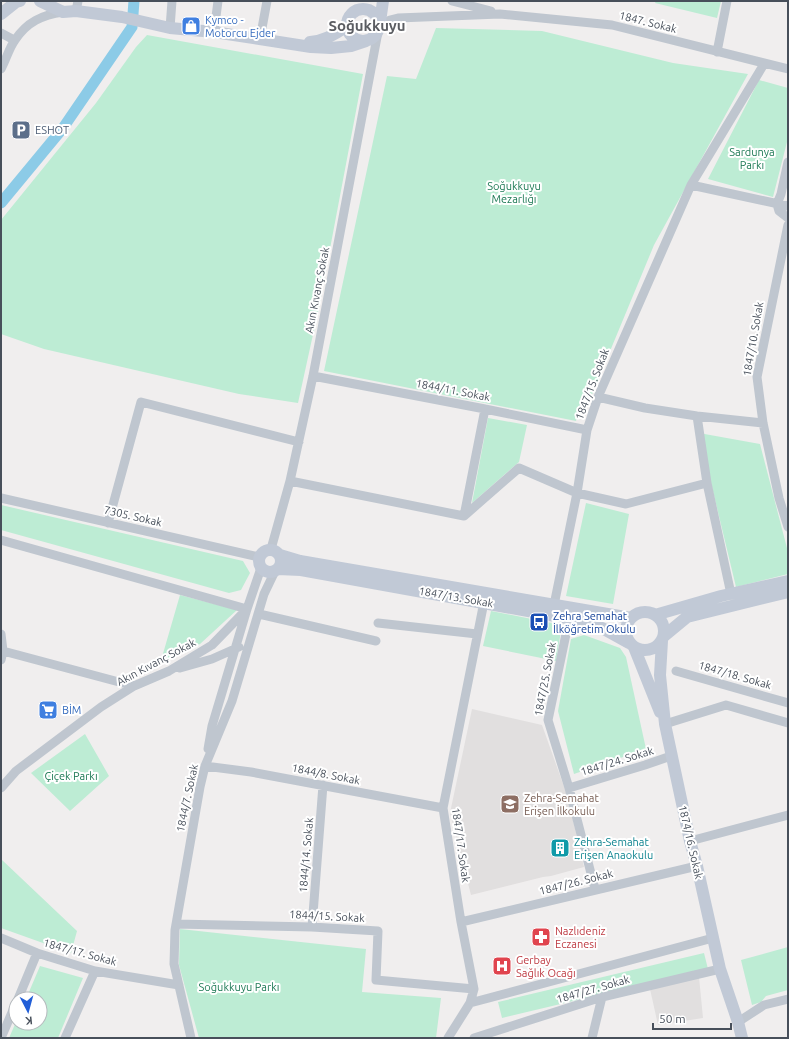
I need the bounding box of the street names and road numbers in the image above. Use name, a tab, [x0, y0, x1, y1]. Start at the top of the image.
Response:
street label: 1847. Sokak	[618, 9, 678, 35]
street label: Akın Kıvanç Sokak	[303, 245, 331, 334]
street label: 1847/10. Sokak	[741, 300, 766, 377]
street label: 1847/15. Sokak	[573, 346, 611, 421]
street label: 1844/11. Sokak	[415, 377, 492, 403]
street label: 7305. Sokak	[103, 504, 164, 529]
street label: 1847/13. Sokak	[418, 585, 495, 610]
street label: Akın Kıvanç Sokak	[114, 636, 198, 688]
street label: 1847/25. Sokak	[532, 640, 558, 717]
street label: 1847/18. Sokak	[697, 659, 773, 691]
street label: 1847/24. Sokak	[579, 744, 655, 778]
street label: 1844/7. Sokak	[174, 762, 200, 833]
street label: 1844/8. Sokak	[291, 762, 362, 787]
street label: 1874/16. Sokak	[677, 804, 705, 881]
street label: 1847/17. Sokak	[450, 807, 472, 884]
street label: 1844/14. Sokak	[297, 816, 315, 893]
street label: 1847/26. Sokak	[538, 867, 614, 897]
street label: 1844/15. Sokak	[289, 908, 365, 924]
street label: 1847/17. Sokak	[42, 936, 118, 968]
street label: 1847/27. Sokak	[555, 973, 631, 1005]

